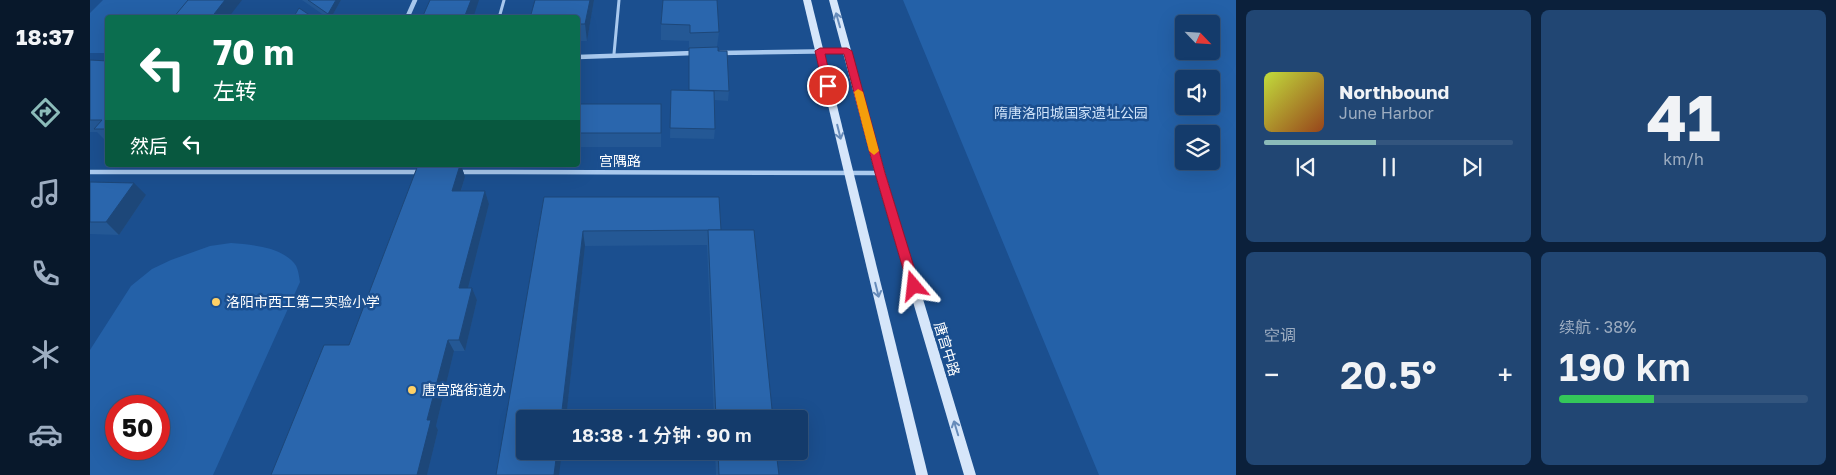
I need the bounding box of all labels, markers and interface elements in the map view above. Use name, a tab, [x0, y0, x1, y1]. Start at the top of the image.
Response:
one-way arrow	[833, 12, 843, 28]
north arrow	[1175, 15, 1220, 60]
map controls	[1175, 15, 1220, 170]
text: 18:37	[16, 23, 74, 50]
text: 70 m	[213, 31, 294, 73]
icon: left	[130, 35, 195, 100]
pin	[807, 65, 849, 107]
button: sound	[1175, 70, 1220, 115]
icon: arrive	[814, 72, 842, 100]
text: 左转	[213, 77, 257, 104]
text: 41	[1646, 77, 1721, 155]
text: Northbound	[1339, 80, 1449, 103]
icon: directions	[28, 95, 63, 130]
text: June Harbor	[1339, 103, 1434, 123]
park label: 隋唐洛阳城国家遗址公园	[994, 104, 1148, 121]
one-way arrow	[835, 124, 844, 140]
button: layers	[1175, 125, 1220, 170]
icon: left	[178, 130, 206, 158]
text: 然后	[130, 134, 168, 157]
text: km/h	[1663, 149, 1704, 169]
street label: 宫隅路	[599, 152, 641, 169]
icon: previous	[1292, 153, 1320, 181]
icon: pause	[1375, 153, 1403, 181]
icon: next	[1458, 153, 1486, 181]
icon: music	[28, 176, 63, 211]
icon: phone	[28, 256, 63, 291]
position arrow	[887, 259, 939, 311]
one-way arrow	[873, 282, 882, 298]
place label: 洛阳市西工第二实验小学	[226, 293, 380, 310]
marker: 洛阳市西工第二实验小学	[210, 296, 222, 308]
text: 续航 · 38%	[1559, 317, 1636, 337]
street label: 唐宫中路	[931, 320, 964, 378]
text: 空调	[1264, 325, 1296, 345]
icon: climate	[28, 337, 63, 372]
text: 190 km	[1559, 344, 1691, 389]
text: 20.5°	[1340, 352, 1437, 397]
text: −	[1264, 358, 1279, 391]
text: +	[1498, 358, 1513, 391]
place label: 唐宫路街道办	[422, 381, 506, 398]
marker: 唐宫路街道办	[406, 384, 418, 396]
speed limit sign: 50	[105, 395, 170, 460]
icon: car	[28, 417, 63, 452]
one-way arrow	[950, 421, 960, 437]
text: 18:38 · 1 分钟 · 90 m	[572, 423, 752, 446]

